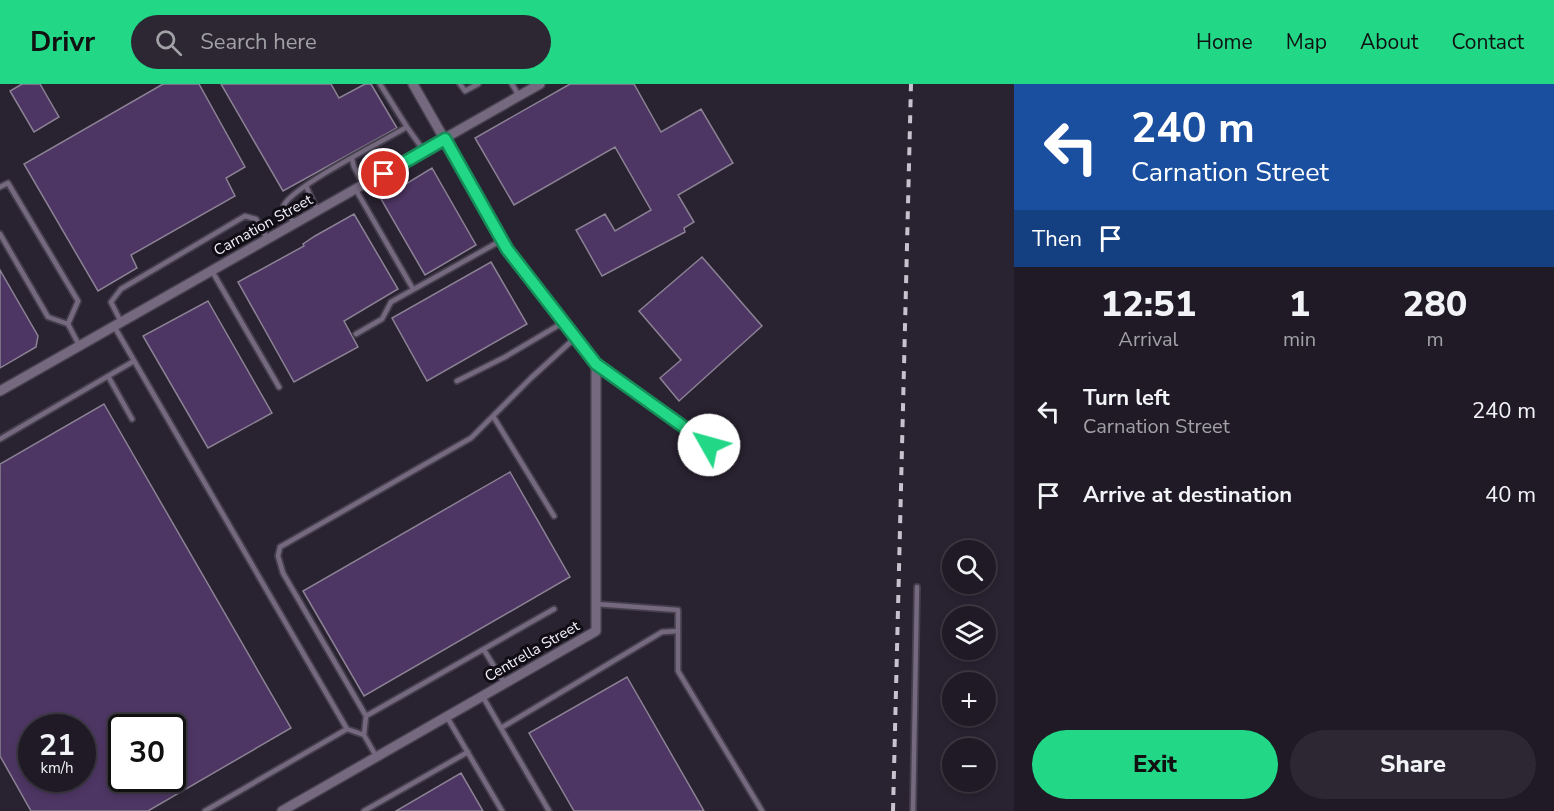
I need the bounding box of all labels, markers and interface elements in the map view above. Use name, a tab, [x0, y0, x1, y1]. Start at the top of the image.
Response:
search box	[131, 15, 551, 69]
text: Drivr	[30, 23, 95, 61]
icon: search	[152, 26, 185, 59]
text: Search here	[200, 27, 317, 57]
text: Home	[1196, 28, 1253, 56]
text: Map	[1286, 28, 1327, 56]
text: About	[1360, 28, 1418, 56]
text: Contact	[1451, 28, 1524, 56]
text: 240 m	[1131, 100, 1255, 157]
icon: left	[1032, 108, 1110, 186]
pin	[358, 148, 409, 199]
text: Carnation Street	[1131, 154, 1329, 191]
icon: arrive	[367, 157, 400, 190]
street label: Carnation Street	[210, 189, 317, 260]
icon: arrive	[1094, 222, 1127, 255]
text: Then	[1032, 224, 1082, 254]
text: 12:51	[1101, 280, 1196, 329]
text: 1	[1289, 280, 1310, 329]
text: 280	[1403, 280, 1467, 329]
text: Arrival	[1118, 326, 1179, 353]
text: min	[1283, 326, 1316, 353]
text: m	[1426, 326, 1444, 353]
text: Turn left	[1083, 383, 1170, 413]
icon: left	[1032, 395, 1065, 428]
text: 240 m	[1472, 396, 1536, 426]
position arrow	[677, 413, 741, 477]
text: Carnation Street	[1083, 413, 1230, 440]
icon: arrive	[1032, 479, 1065, 512]
text: Arrive at destination	[1083, 480, 1292, 510]
text: 40 m	[1485, 480, 1536, 510]
map controls	[942, 540, 996, 792]
button: search	[942, 540, 996, 594]
button: layers	[942, 606, 996, 660]
street label: Centrella Street	[481, 615, 584, 686]
button: +	[942, 672, 996, 726]
speed limit sign: 30	[108, 714, 186, 792]
text: 21	[39, 725, 75, 766]
button: Exit	[1032, 730, 1278, 799]
button: Share	[1290, 730, 1536, 799]
button: −	[942, 738, 996, 792]
text: km/h	[40, 758, 74, 778]

